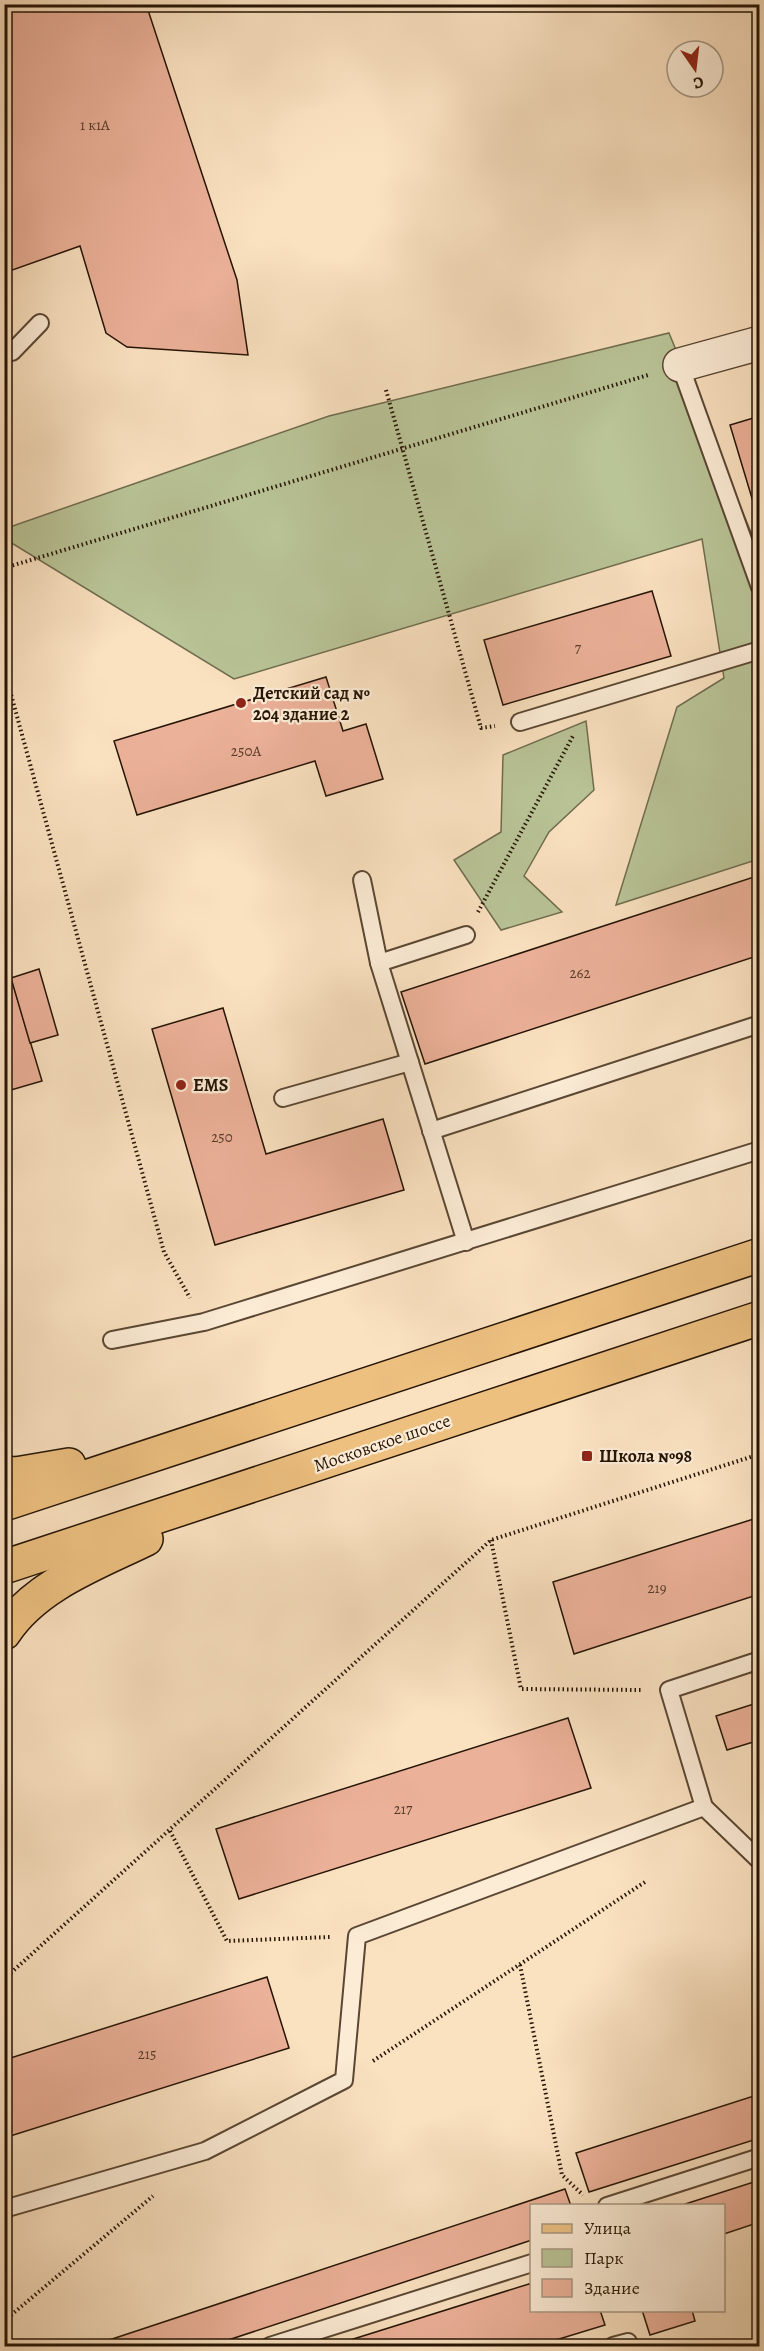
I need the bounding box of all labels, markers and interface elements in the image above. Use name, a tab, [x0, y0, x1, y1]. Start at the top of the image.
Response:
north arrow	[665, 39, 725, 99]
text: С	[691, 71, 706, 94]
house number: 1 к1А	[80, 115, 110, 135]
house number: 7	[575, 638, 582, 658]
place label: Детский сад № 204 здание 2	[253, 681, 370, 726]
marker: Детский сад № 204 здание 2	[234, 696, 248, 710]
house number: 250А	[231, 741, 261, 761]
house number: 262	[569, 963, 591, 983]
place label: EMS	[193, 1073, 229, 1097]
marker: EMS	[174, 1078, 188, 1092]
house number: 250	[211, 1127, 233, 1147]
street label: Московское шоссе	[310, 1408, 454, 1478]
place label: Школа №98	[599, 1444, 692, 1468]
marker: Школа №98	[580, 1449, 594, 1463]
house number: 219	[647, 1578, 667, 1598]
house number: 217	[394, 1799, 413, 1819]
house number: 215	[138, 2044, 156, 2064]
legend	[530, 2204, 725, 2312]
text: Улица	[584, 2216, 632, 2240]
text: Парк	[584, 2246, 624, 2270]
text: Здание	[584, 2276, 640, 2300]

